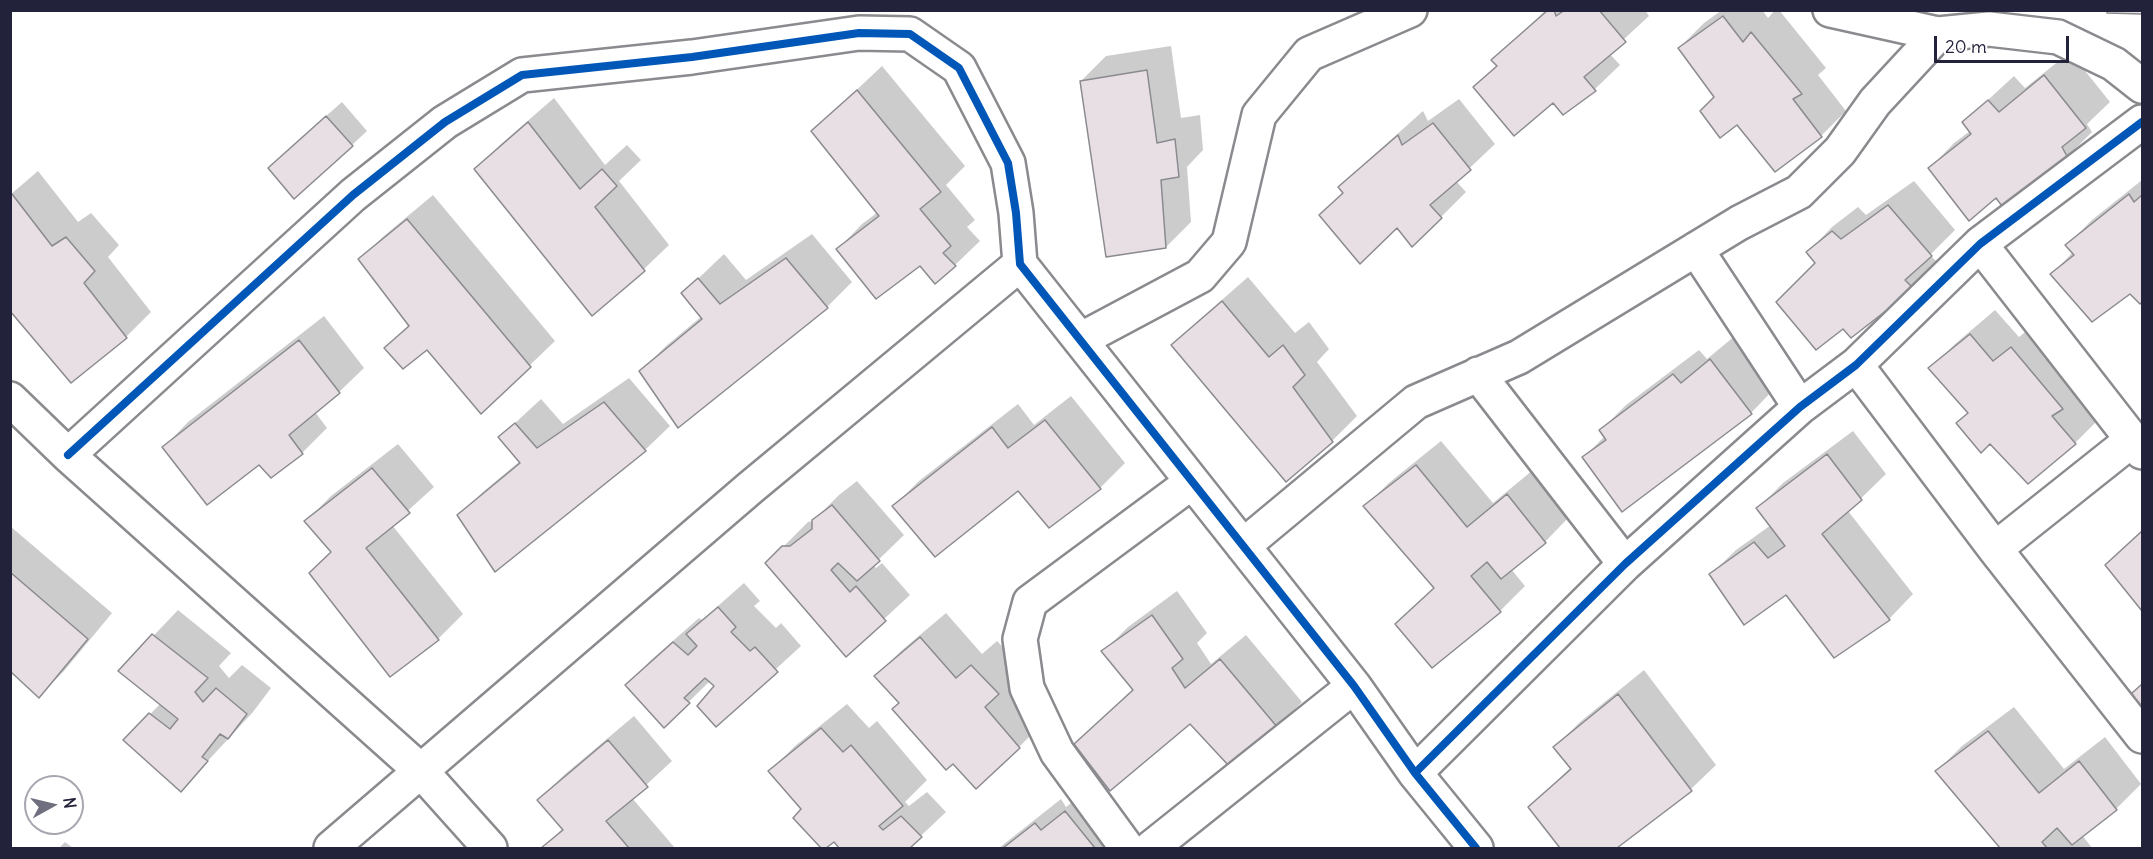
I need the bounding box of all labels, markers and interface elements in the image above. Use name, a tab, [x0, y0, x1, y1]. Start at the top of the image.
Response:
scale bar	[1937, 24, 2072, 62]
text: 20 m	[1945, 35, 1987, 58]
north arrow	[24, 775, 84, 835]
text: N	[59, 796, 81, 810]

